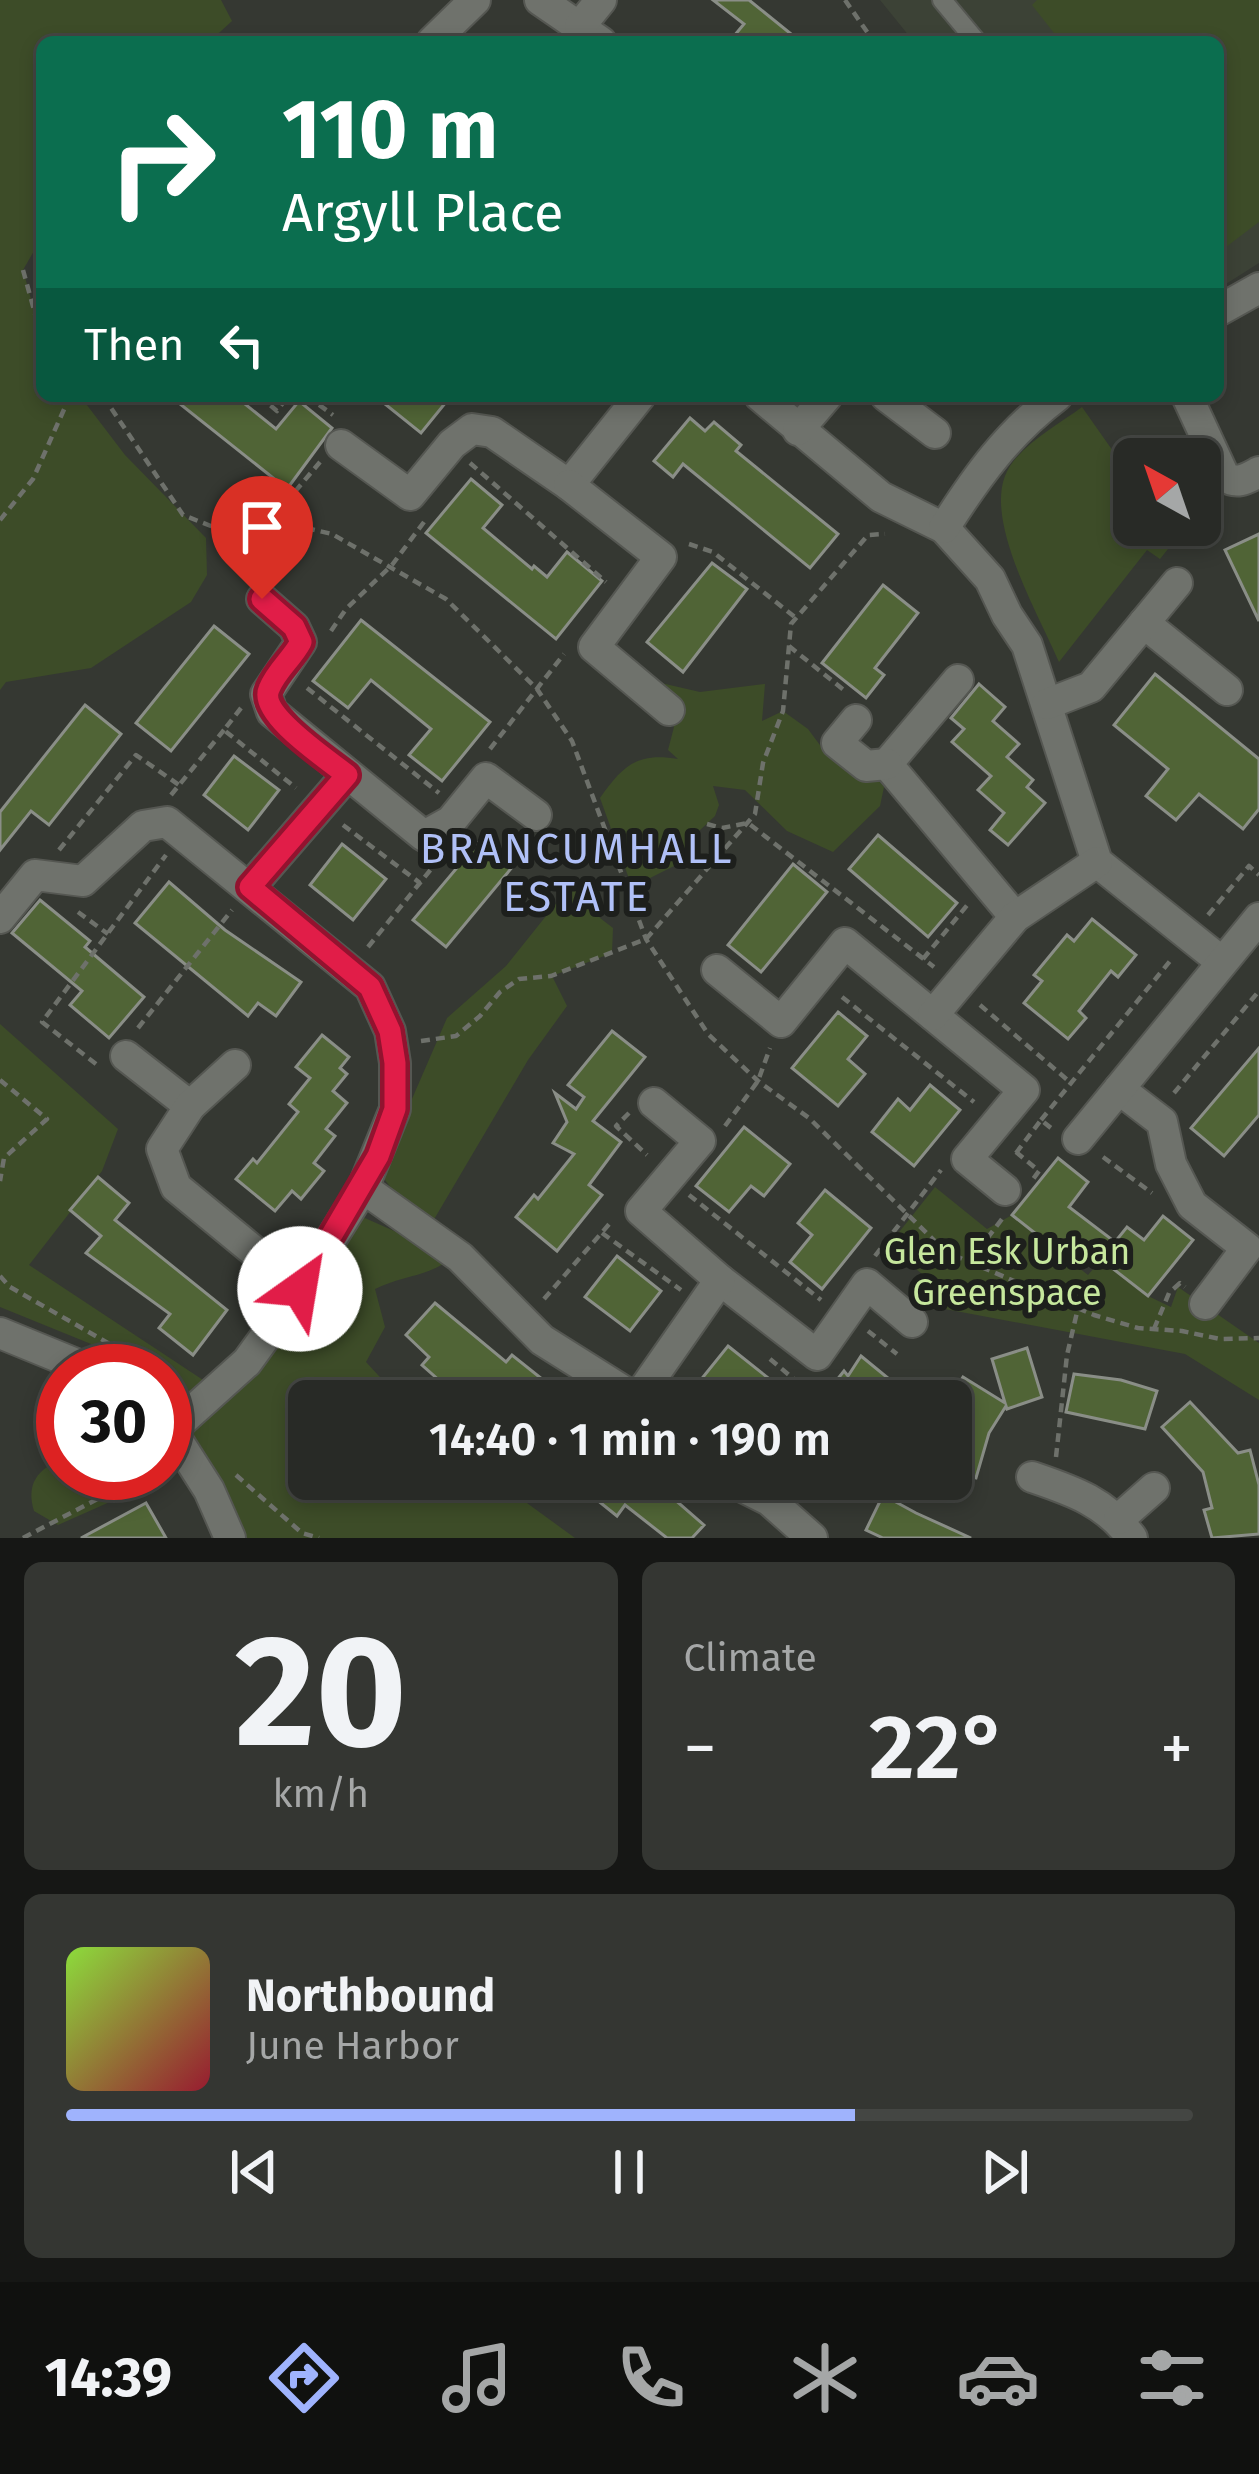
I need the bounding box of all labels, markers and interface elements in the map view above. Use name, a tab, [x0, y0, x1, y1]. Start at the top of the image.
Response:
text: 110 m	[282, 79, 498, 180]
icon: right	[84, 84, 240, 240]
text: Argyll Place	[282, 181, 564, 245]
icon: left	[209, 312, 275, 378]
text: Then	[84, 318, 185, 372]
north arrow	[1113, 438, 1221, 546]
map controls	[1113, 438, 1221, 546]
pin	[211, 476, 313, 599]
icon: arrive	[229, 494, 295, 560]
district label: BRANCUMHALL ESTATE	[420, 824, 734, 922]
position arrow	[237, 1226, 363, 1352]
park label: Glen Esk Urban Greenspace	[884, 1230, 1130, 1315]
speed limit sign: 30	[36, 1344, 192, 1500]
text: 14:40 · 1 min · 190 m	[429, 1413, 831, 1467]
text: 20	[235, 1599, 407, 1786]
text: Climate	[684, 1635, 817, 1681]
text: 22°	[869, 1694, 1008, 1802]
text: −	[684, 1709, 717, 1788]
text: +	[1160, 1709, 1193, 1788]
text: km/h	[272, 1771, 369, 1817]
text: Northbound	[246, 1969, 495, 2023]
text: June Harbor	[246, 2023, 459, 2069]
icon: previous	[221, 2139, 287, 2205]
icon: pause	[596, 2139, 662, 2205]
icon: next	[972, 2139, 1038, 2205]
icon: directions	[262, 2336, 346, 2420]
icon: music	[435, 2336, 519, 2420]
icon: phone	[609, 2336, 693, 2420]
icon: climate	[783, 2336, 867, 2420]
icon: car	[956, 2336, 1040, 2420]
icon: filters	[1130, 2336, 1214, 2420]
text: 14:39	[45, 2346, 172, 2410]

